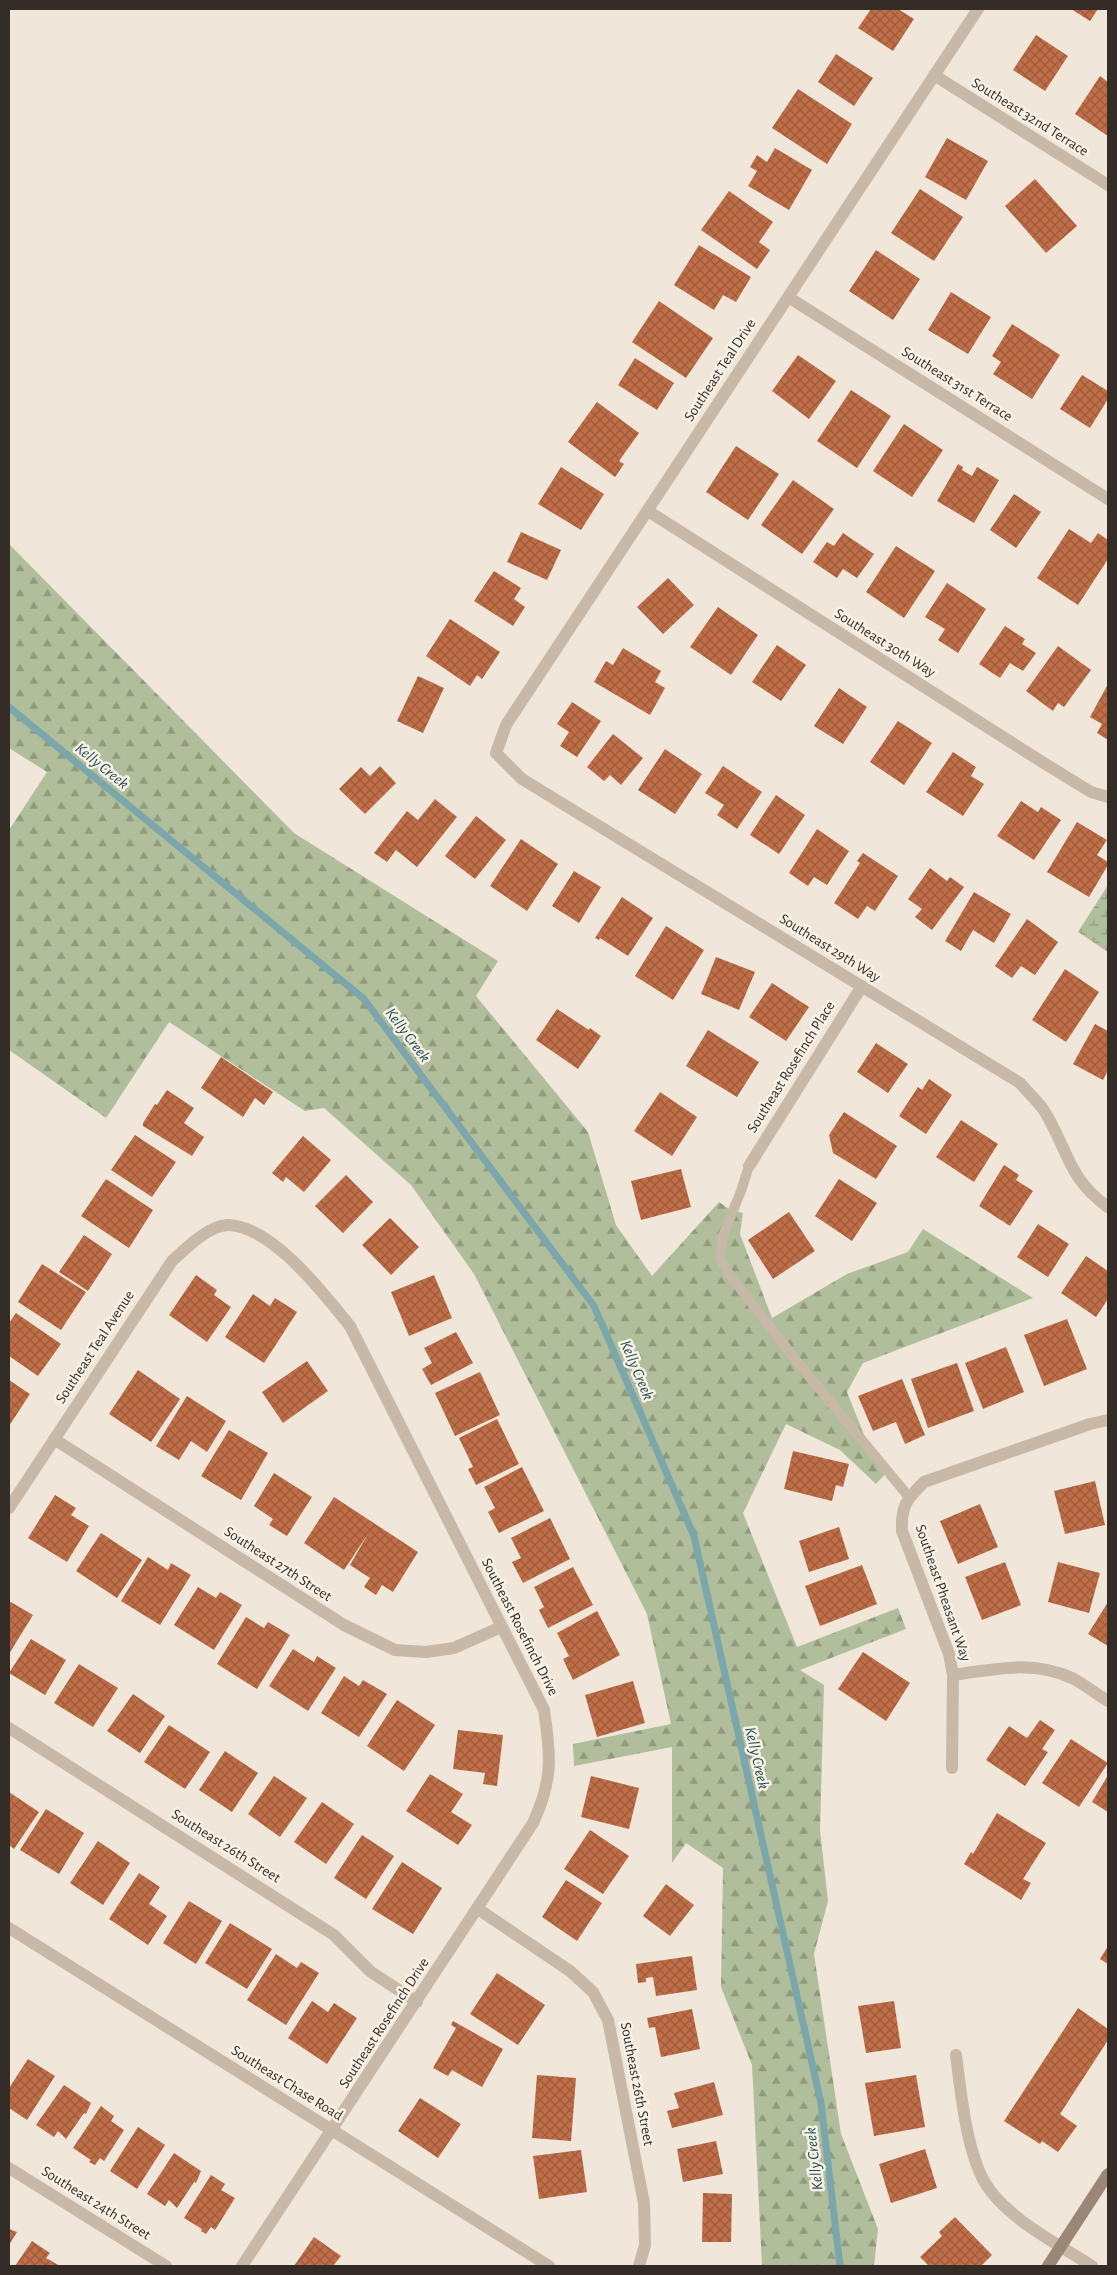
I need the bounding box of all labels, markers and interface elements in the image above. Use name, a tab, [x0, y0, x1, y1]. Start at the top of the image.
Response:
street label: Southeast 32nd Terrace	[969, 75, 1091, 159]
street label: Southeast Teal Drive	[681, 316, 759, 424]
street label: Southeast 31st Terrace	[899, 344, 1015, 424]
street label: Southeast 30th Way	[832, 606, 939, 680]
water label: Kelly Creek	[72, 740, 132, 792]
street label: Southeast 29th Way	[777, 911, 884, 985]
street label: Southeast Rosefinch Place	[744, 999, 838, 1135]
water label: Kelly Creek	[383, 1005, 433, 1065]
street label: Southeast Teal Avenue	[53, 1288, 137, 1406]
water label: Kelly Creek	[617, 1338, 657, 1402]
street label: Southeast Pheasant Way	[913, 1523, 974, 1664]
street label: Southeast 27th Street	[222, 1524, 334, 1604]
street label: Southeast Rosefinch Drive	[479, 1556, 561, 1698]
water label: Kelly Creek	[742, 1725, 772, 1791]
street label: Southeast 26th Street	[169, 1806, 283, 1886]
street label: Southeast Rosefinch Drive	[336, 1955, 432, 2091]
street label: Southeast 26th Street	[618, 2021, 656, 2147]
street label: Southeast Chase Road	[229, 2043, 346, 2123]
water label: Kelly Creek	[802, 2127, 826, 2191]
street label: Southeast 24th Street	[39, 2163, 153, 2243]

